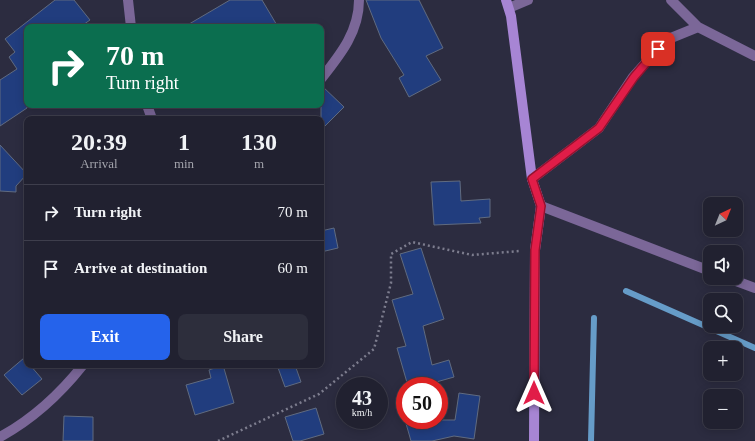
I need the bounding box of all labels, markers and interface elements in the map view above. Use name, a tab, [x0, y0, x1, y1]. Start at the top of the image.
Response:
pin	[641, 32, 675, 66]
icon: arrive	[647, 38, 669, 60]
icon: right	[40, 40, 92, 92]
text: 70 m	[106, 40, 164, 71]
text: Turn right	[106, 73, 179, 93]
text: 20:39	[71, 129, 127, 155]
text: 1	[178, 129, 190, 155]
text: 130	[241, 129, 277, 155]
text: Arrival	[80, 156, 118, 171]
text: min	[174, 156, 194, 171]
text: m	[254, 156, 264, 171]
north arrow	[703, 197, 743, 237]
map controls	[703, 197, 743, 429]
icon: right	[40, 202, 62, 224]
text: Turn right	[74, 204, 141, 220]
text: 70 m	[278, 204, 308, 220]
button: sound	[703, 245, 743, 285]
icon: arrive	[40, 258, 62, 280]
text: Arrive at destination	[74, 260, 207, 276]
text: 60 m	[278, 260, 308, 276]
button: search	[703, 293, 743, 333]
button: Exit	[40, 314, 170, 360]
button: Share	[178, 314, 308, 360]
button: +	[703, 341, 743, 381]
position arrow	[513, 372, 555, 414]
speed limit sign: 50	[396, 377, 448, 429]
text: 43	[352, 387, 372, 409]
button: −	[703, 389, 743, 429]
text: km/h	[352, 407, 372, 418]

